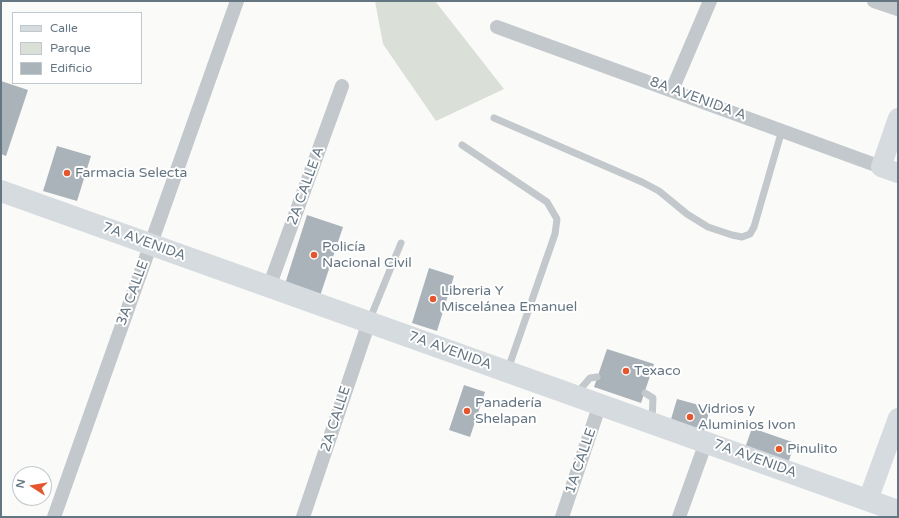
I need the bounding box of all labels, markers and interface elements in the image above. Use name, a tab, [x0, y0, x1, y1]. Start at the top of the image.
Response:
legend	[12, 12, 142, 84]
text: Calle	[50, 21, 78, 35]
text: Parque	[50, 41, 91, 55]
text: Edificio	[50, 61, 92, 75]
street label: 8A AVENIDA A	[647, 74, 749, 124]
street label: 2A CALLE A	[284, 145, 328, 227]
place label: Farmacia Selecta	[75, 165, 187, 181]
marker: Farmacia Selecta	[62, 168, 72, 178]
street label: 7A AVENIDA	[100, 219, 188, 265]
place label: Policía Nacional Civil	[322, 239, 412, 272]
marker: Policía Nacional Civil	[309, 250, 319, 260]
street label: 3A CALLE	[113, 258, 153, 328]
place label: Libreria Y Miscelánea Emanuel	[441, 283, 577, 316]
marker: Libreria Y Miscelánea Emanuel	[428, 294, 438, 304]
street label: 7A AVENIDA	[406, 328, 494, 374]
place label: Texaco	[634, 363, 681, 379]
marker: Texaco	[621, 366, 631, 376]
street label: 2A CALLE	[317, 384, 355, 454]
place label: Panadería Shelapan	[475, 395, 542, 428]
place label: Vidrios y Aluminios Ivon	[698, 401, 796, 434]
marker: Panadería Shelapan	[462, 406, 472, 416]
marker: Vidrios y Aluminios Ivon	[685, 412, 695, 422]
street label: 1A CALLE	[562, 426, 600, 496]
street label: 7A AVENIDA	[711, 436, 799, 482]
place label: Pinulito	[787, 441, 838, 457]
marker: Pinulito	[774, 444, 784, 454]
north arrow	[12, 466, 52, 506]
text: N	[13, 478, 28, 489]

